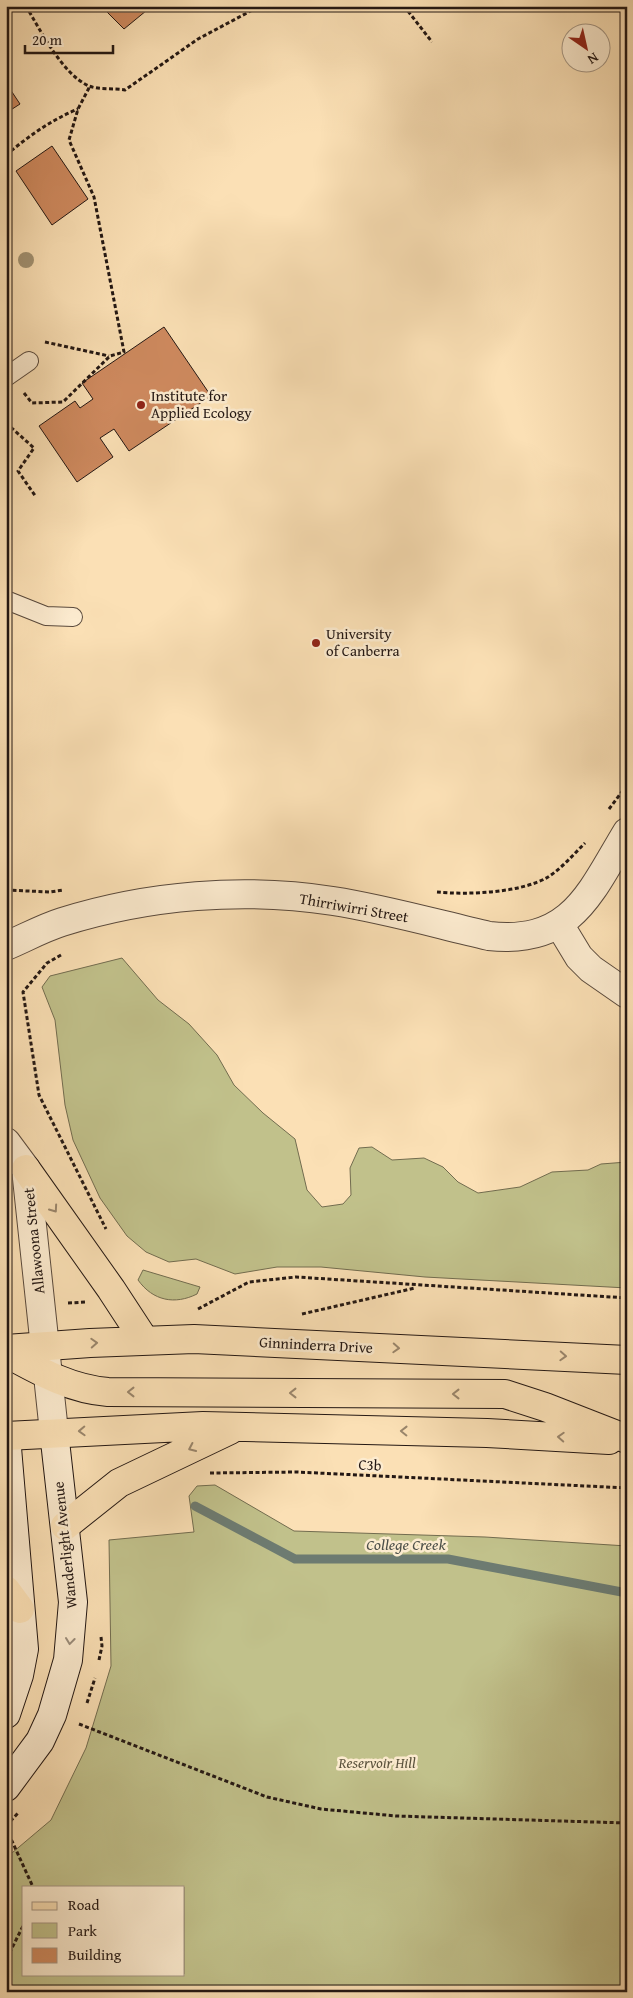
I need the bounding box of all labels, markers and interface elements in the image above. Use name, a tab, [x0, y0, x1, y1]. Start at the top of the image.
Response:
scale bar	[25, 22, 112, 54]
north arrow	[560, 22, 610, 72]
text: 20 m	[32, 29, 63, 50]
text: N	[583, 48, 603, 70]
place label: Institute for Applied Ecology	[151, 385, 252, 423]
marker: Institute for Applied Ecology	[135, 399, 147, 411]
place label: University of Canberra	[326, 623, 400, 661]
marker: University of Canberra	[310, 637, 322, 649]
street label: Thirriwirri Street	[298, 888, 411, 928]
street label: Allawoona Street	[17, 1186, 50, 1295]
one-way arrow	[48, 1203, 57, 1213]
street label: Ginninderra Drive	[259, 1331, 373, 1358]
one-way arrow	[90, 1338, 98, 1349]
one-way arrow	[392, 1343, 400, 1354]
one-way arrow	[559, 1351, 567, 1362]
one-way arrow	[127, 1387, 134, 1397]
one-way arrow	[289, 1388, 297, 1398]
one-way arrow	[452, 1389, 460, 1399]
one-way arrow	[78, 1426, 86, 1437]
one-way arrow	[399, 1426, 407, 1436]
one-way arrow	[556, 1432, 564, 1443]
one-way arrow	[188, 1442, 197, 1452]
street label: C3b	[358, 1453, 382, 1476]
street label: Wanderlight Avenue	[47, 1480, 82, 1610]
water label: College Creek	[366, 1532, 447, 1556]
one-way arrow	[65, 1638, 76, 1646]
park label: Reservoir Hill	[337, 1752, 416, 1773]
legend	[22, 1886, 185, 1976]
text: Road	[68, 1894, 99, 1915]
text: Park	[68, 1920, 97, 1941]
text: Building	[68, 1944, 122, 1965]

